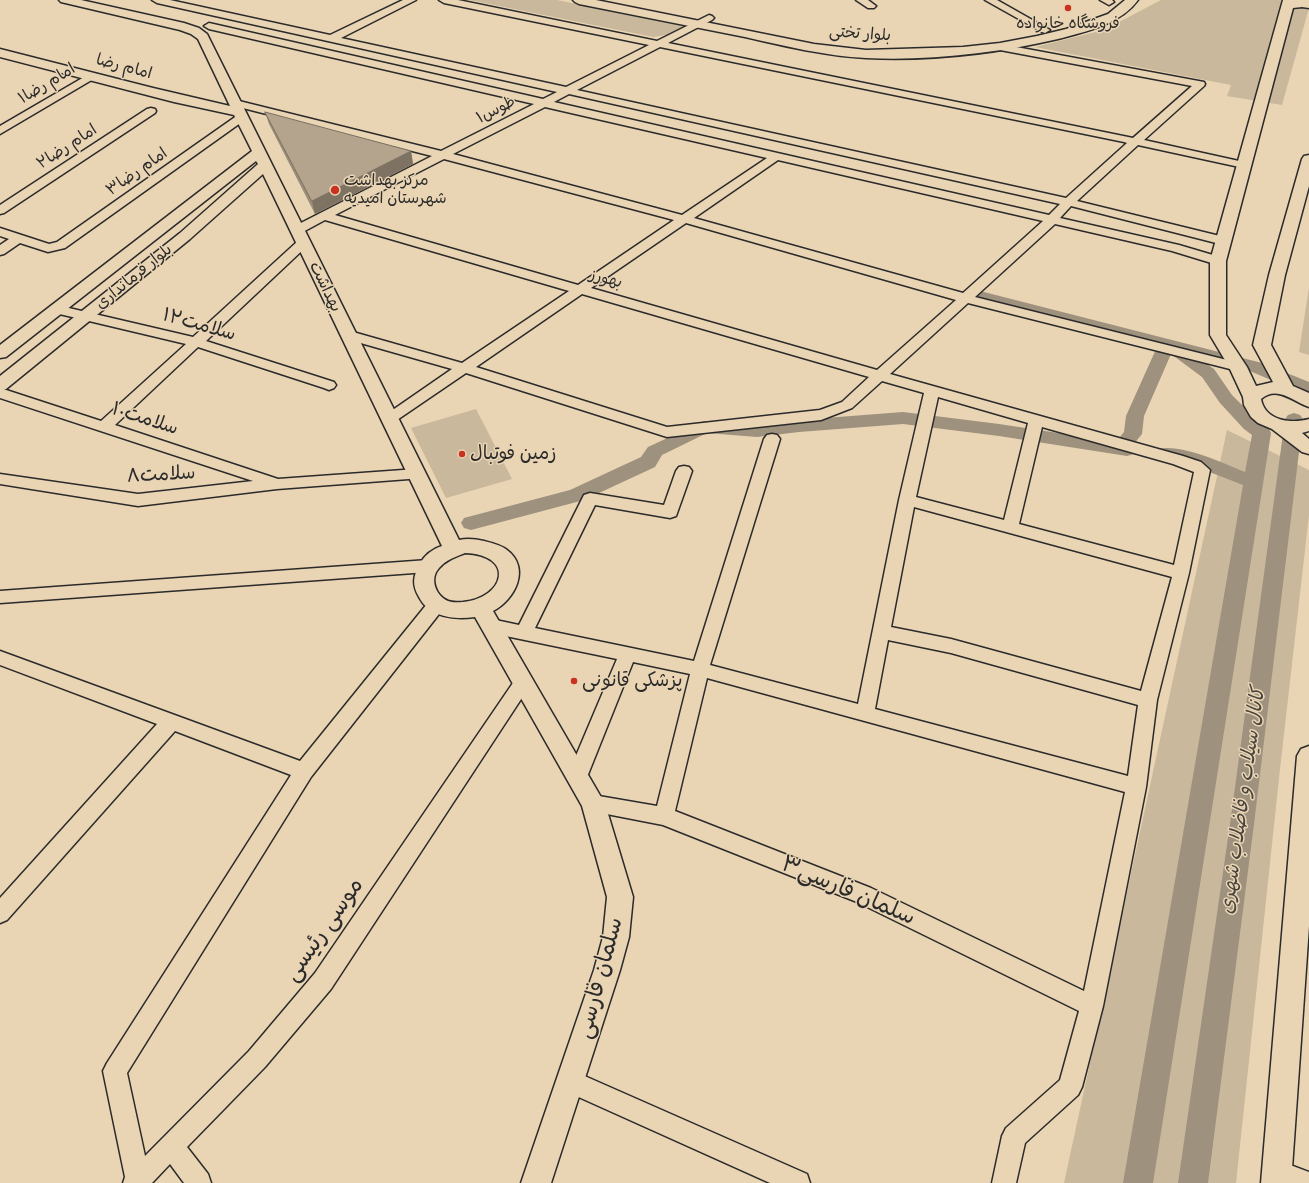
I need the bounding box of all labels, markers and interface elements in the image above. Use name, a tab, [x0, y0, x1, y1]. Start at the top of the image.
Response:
marker: فروشگاه خانواده	[1063, 3, 1073, 13]
place label: فروشگاه خانواده	[1016, 14, 1120, 34]
street label: بلوار تختی	[828, 22, 892, 46]
street label: امام رضا	[94, 50, 154, 84]
street label: امام رضا۱	[15, 60, 79, 108]
street label: طوس۱	[473, 92, 519, 128]
street label: امام رضا۲	[33, 120, 101, 174]
street label: امام رضا۳	[103, 144, 171, 200]
place label: مرکز بهداشت شهرستان امیدیه	[344, 171, 447, 209]
marker: مرکز بهداشت شهرستان امیدیه	[329, 184, 341, 196]
street label: بلوار فرمانداری	[92, 240, 176, 314]
street label: بهداشت	[305, 259, 345, 315]
street label: بهورز	[587, 265, 625, 293]
street label: سلامت۱۲	[160, 304, 238, 346]
street label: سلامت۱۰	[109, 398, 181, 440]
place label: زمین فوتبال	[470, 443, 556, 465]
marker: زمین فوتبال	[457, 449, 467, 459]
street label: سلامت۸	[126, 462, 196, 488]
place label: پزشکی قانونی	[582, 670, 683, 692]
marker: پزشکی قانونی	[569, 676, 579, 686]
water label: کانال سیلاب و فاضلاب شهری	[1215, 686, 1271, 916]
street label: سلمان فارسی۳	[777, 850, 919, 932]
street label: موسی رئیسی	[278, 873, 370, 987]
street label: سلمان فارسی	[571, 914, 629, 1042]

